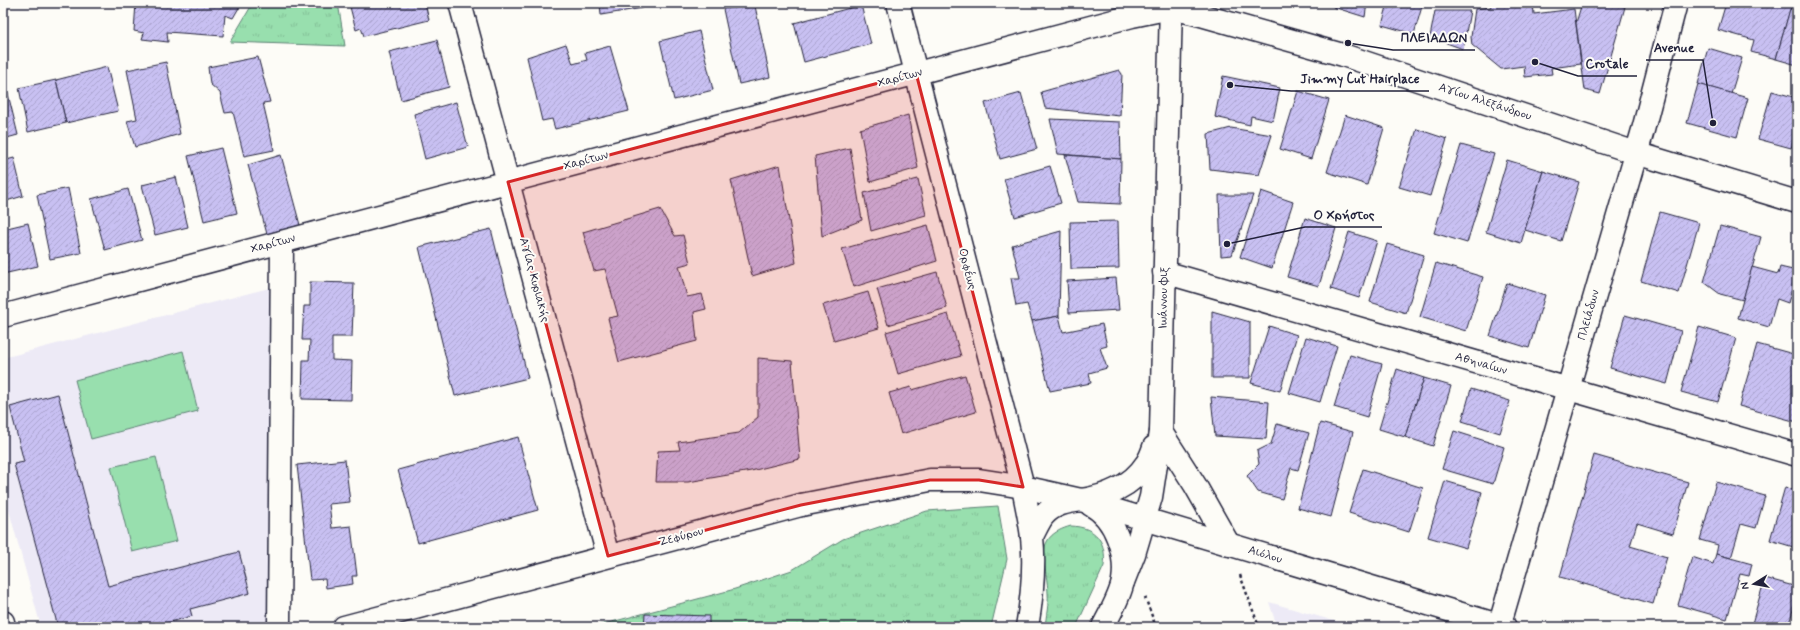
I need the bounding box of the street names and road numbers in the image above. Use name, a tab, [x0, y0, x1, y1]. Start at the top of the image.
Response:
street label: Χαρίτων	[876, 64, 924, 92]
street label: Αγίου Αλεξάνδρου	[1436, 79, 1534, 125]
street label: Χαρίτων	[562, 147, 610, 175]
street label: Χαρίτων	[249, 230, 297, 258]
street label: Αγίας Κυριακής	[515, 236, 553, 324]
street label: Ορφέως	[954, 246, 981, 291]
street label: Ιωάννου Φιξ	[1155, 266, 1173, 329]
street label: Πλειάδων	[1574, 288, 1604, 342]
street label: Αθηναίων	[1453, 349, 1509, 379]
street label: Ζεφύρου	[657, 523, 706, 551]
street label: Αιόλου	[1246, 542, 1285, 568]

